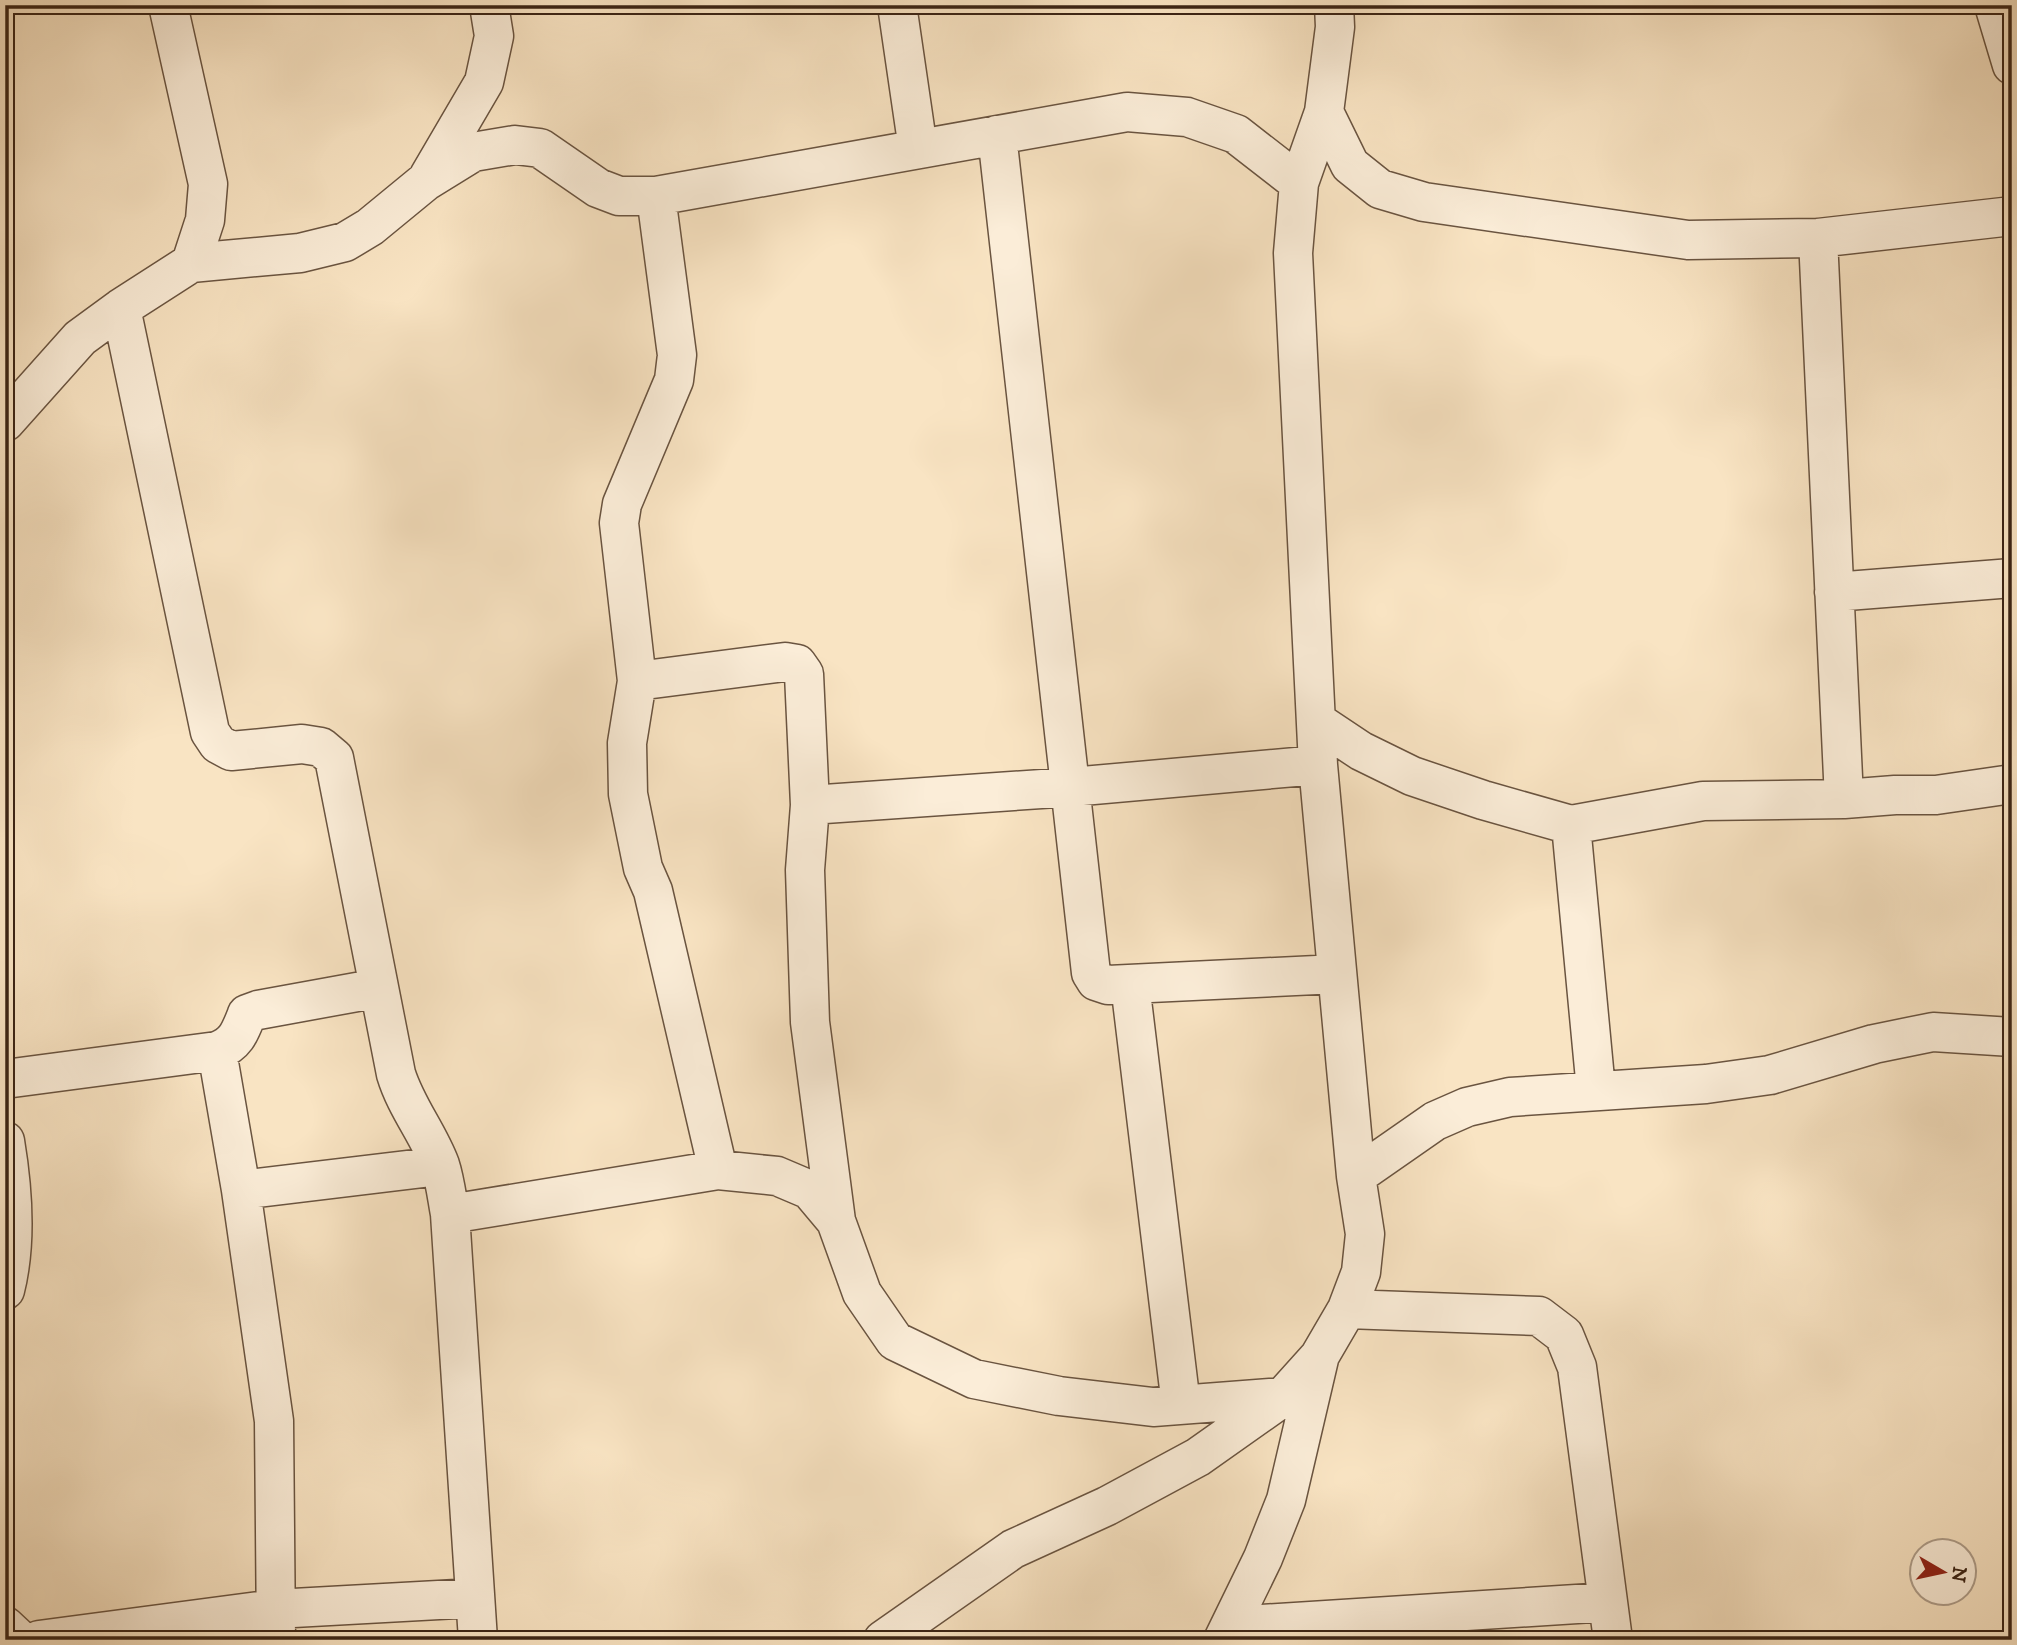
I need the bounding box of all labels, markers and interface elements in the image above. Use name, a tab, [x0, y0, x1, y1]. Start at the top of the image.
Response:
north arrow	[1909, 1536, 1979, 1606]
text: N	[1946, 1565, 1971, 1584]

